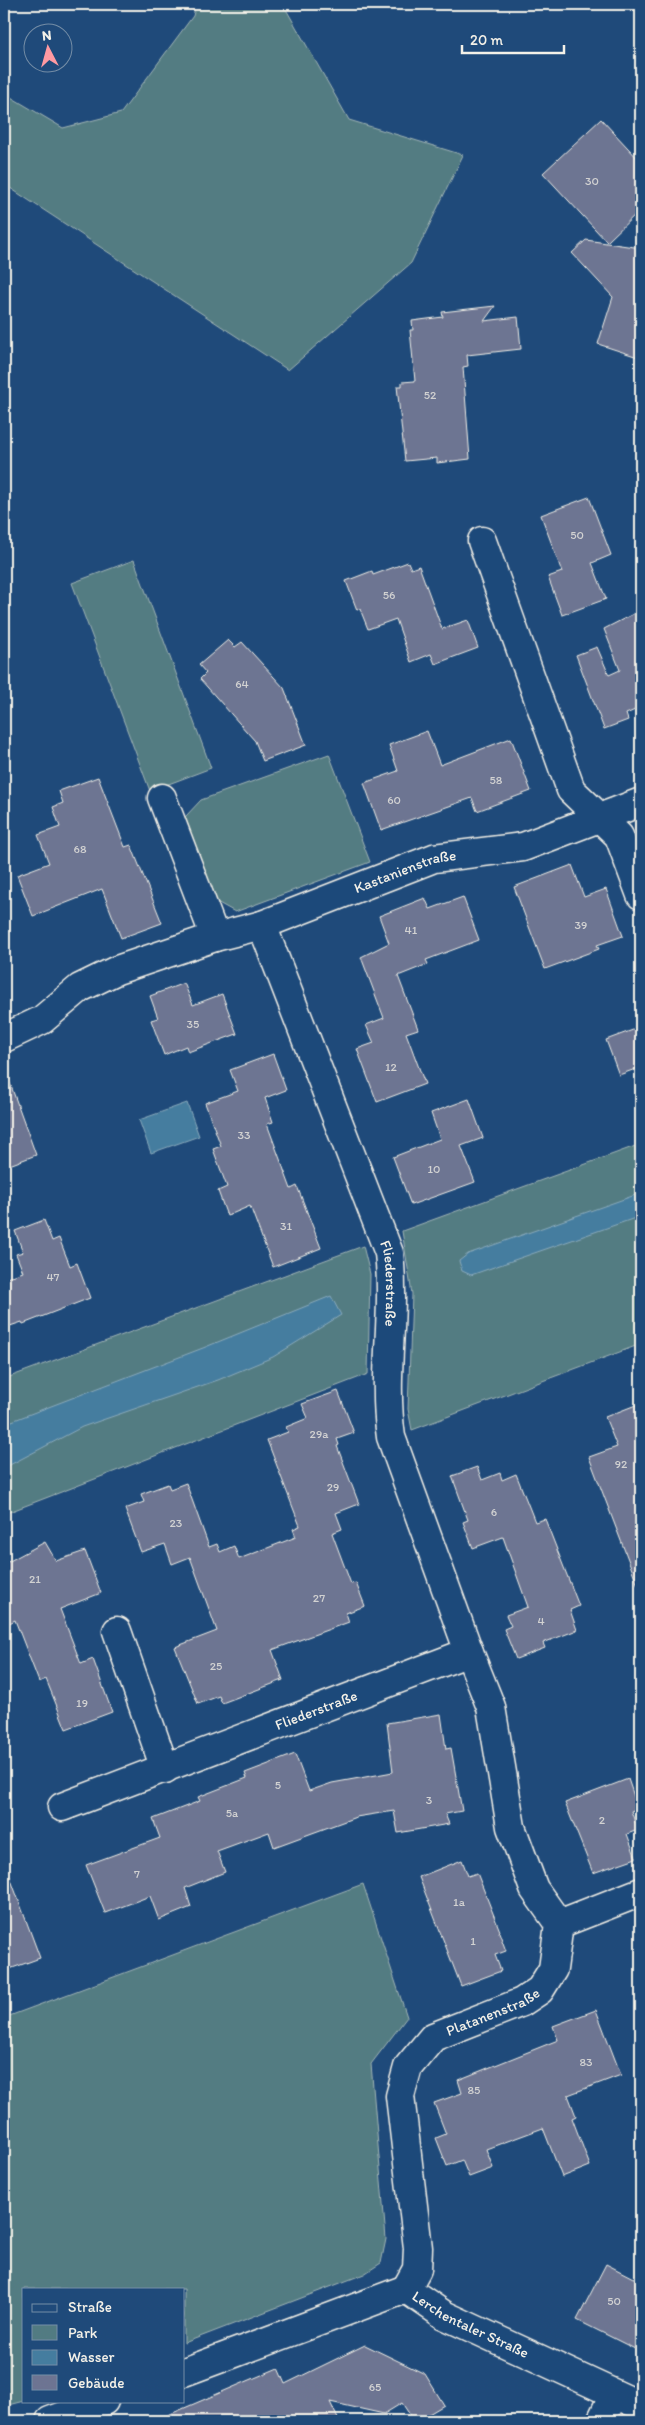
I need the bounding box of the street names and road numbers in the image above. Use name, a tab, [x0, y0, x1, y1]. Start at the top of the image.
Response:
street label: Kastanienstraße	[352, 846, 457, 897]
street label: Fliederstraße	[376, 1238, 400, 1327]
street label: Fliederstraße	[273, 1686, 360, 1734]
street label: Platanenstraße	[443, 1984, 543, 2040]
street label: Lerchentaler Straße	[409, 2287, 532, 2362]

